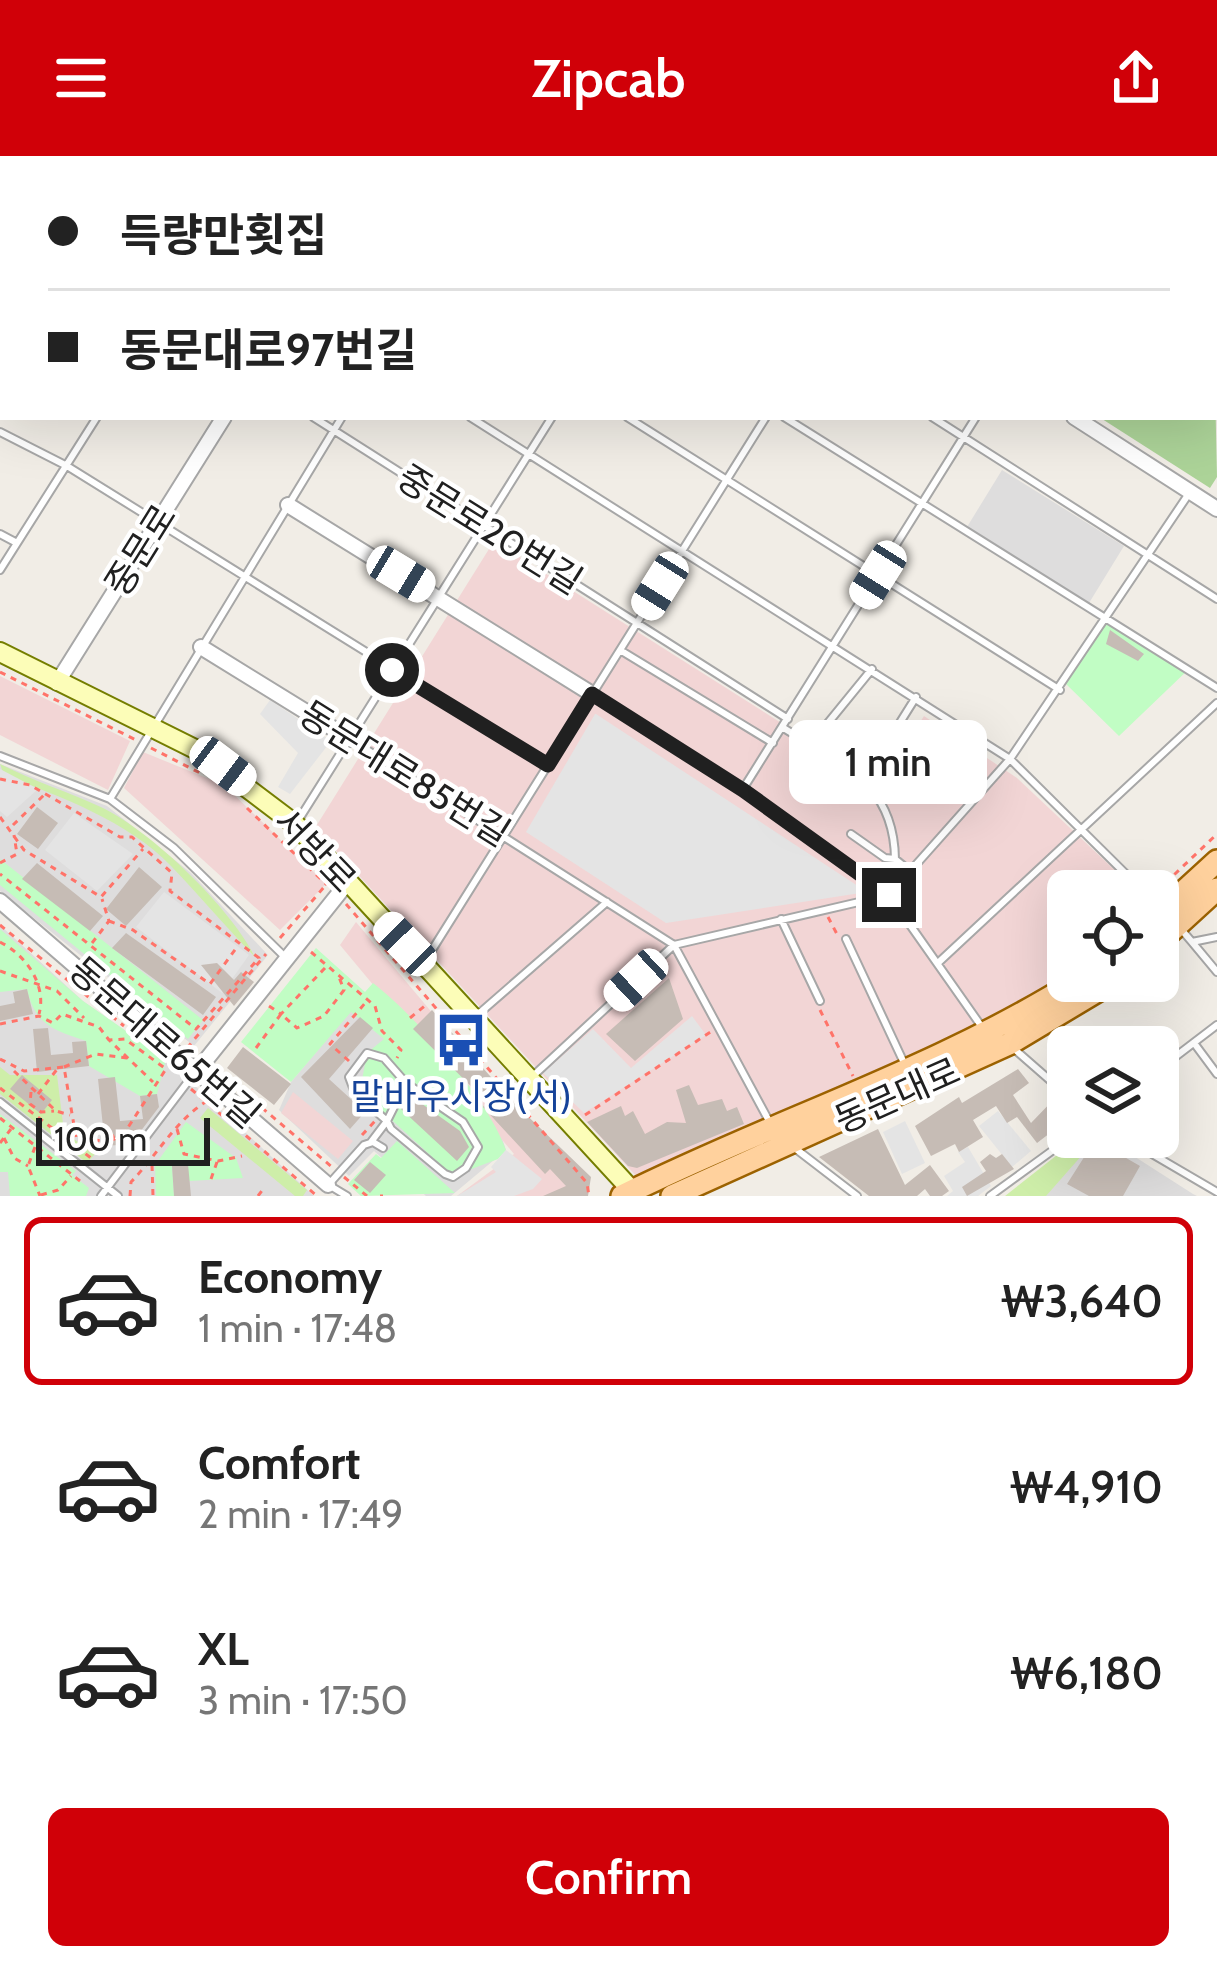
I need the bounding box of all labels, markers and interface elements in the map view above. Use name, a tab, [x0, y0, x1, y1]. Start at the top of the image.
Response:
icon: menu	[48, 45, 114, 111]
text: Zipcab	[532, 45, 685, 111]
icon: share	[1103, 45, 1169, 111]
text: 득량만횟집	[120, 208, 327, 262]
text: 동문대로97번길	[120, 323, 417, 377]
street label: 중문로20번길	[389, 455, 591, 603]
street label: 중문로	[95, 496, 185, 604]
car	[844, 535, 912, 615]
car	[361, 540, 441, 608]
car	[626, 546, 694, 626]
route start	[365, 643, 419, 697]
street label: 동문대로85번길	[292, 691, 518, 855]
callout: 1 min	[790, 721, 988, 805]
car	[183, 730, 263, 802]
text: 1 min	[844, 738, 932, 786]
street label: 서방로	[265, 799, 365, 901]
route end	[862, 868, 916, 922]
map controls	[1047, 870, 1179, 1158]
button: locate	[1047, 870, 1179, 1002]
car	[367, 906, 443, 982]
car	[597, 942, 675, 1018]
street label: 동문대로65번길	[61, 947, 269, 1137]
bus stop icon: 말바우시장(서)	[432, 1011, 490, 1069]
button: layers	[1047, 1026, 1179, 1158]
street label: 동문대로	[828, 1048, 966, 1142]
place label: 말바우시장(서)	[350, 1074, 572, 1118]
scale bar	[36, 1112, 210, 1165]
text: 100 m	[54, 1119, 147, 1159]
icon: car	[54, 1247, 162, 1355]
text: Economy	[198, 1250, 382, 1304]
text: ₩3,640	[1001, 1274, 1163, 1328]
text: 1 min · 17:48	[198, 1304, 397, 1352]
icon: car	[54, 1433, 162, 1541]
text: Comfort	[198, 1436, 361, 1490]
text: ₩4,910	[1010, 1460, 1163, 1514]
text: 2 min · 17:49	[198, 1490, 403, 1538]
icon: car	[54, 1619, 162, 1727]
text: XL	[198, 1622, 249, 1676]
text: ₩6,180	[1010, 1646, 1163, 1700]
text: 3 min · 17:50	[198, 1676, 408, 1724]
button: Confirm	[48, 1808, 1169, 1946]

